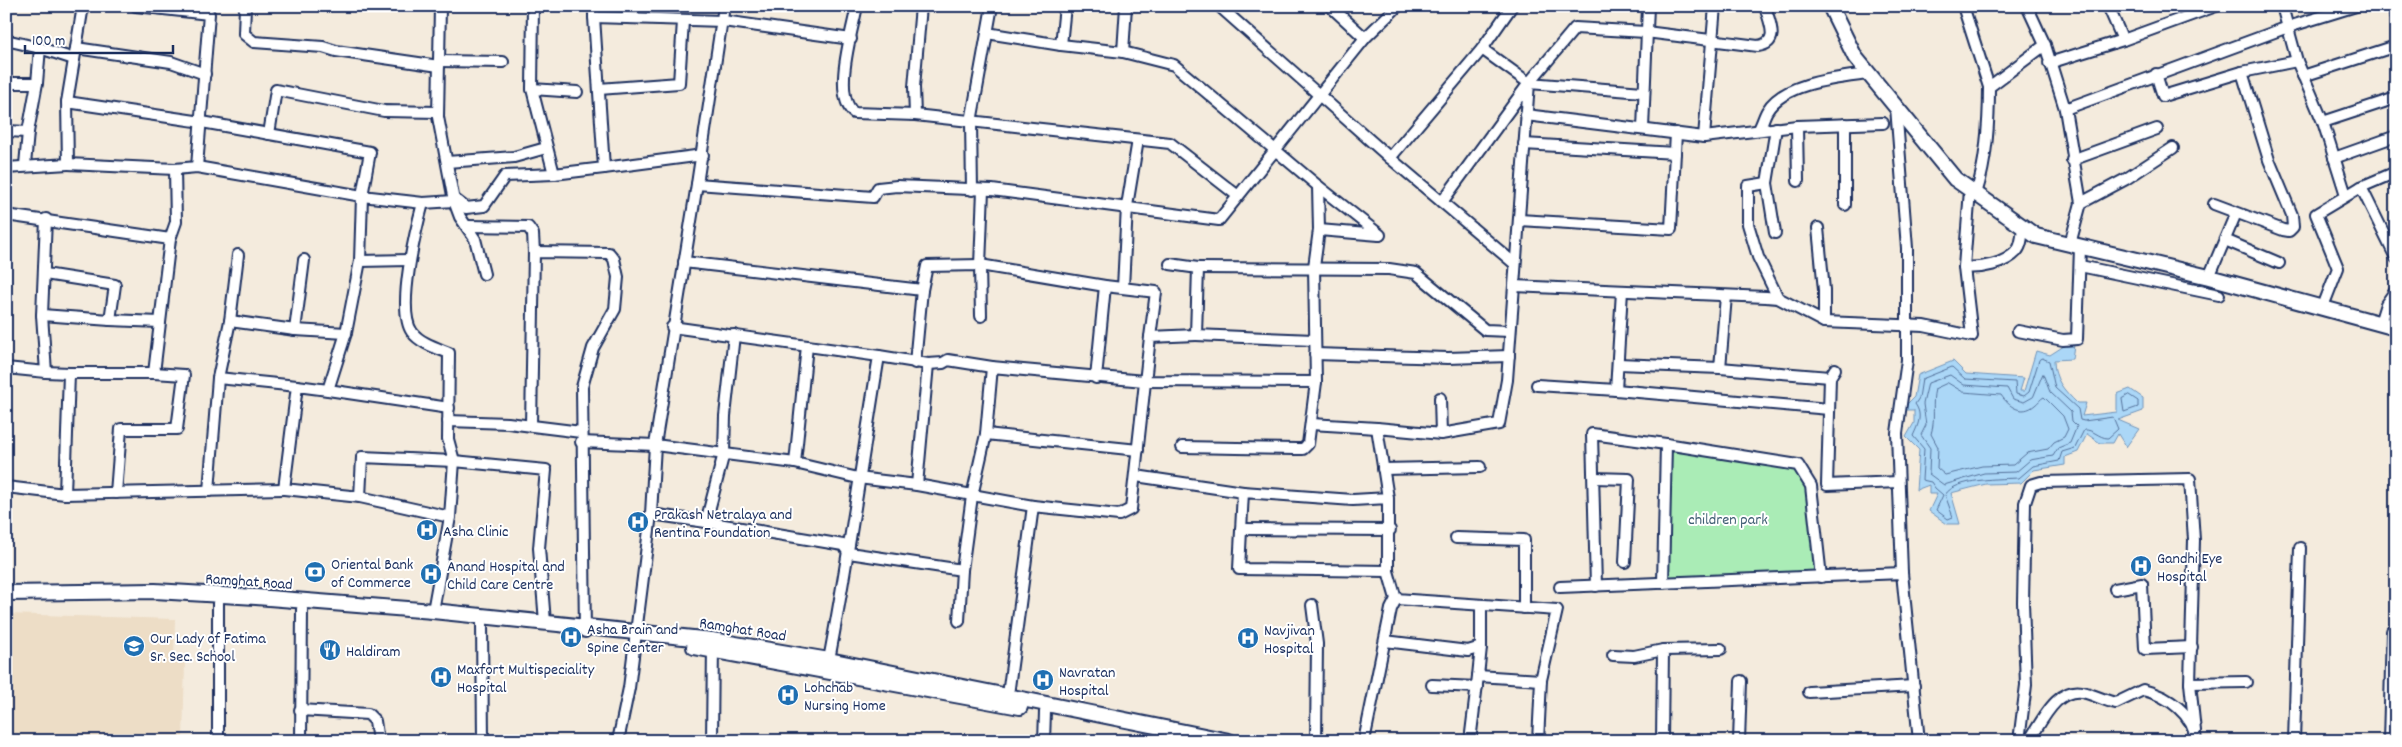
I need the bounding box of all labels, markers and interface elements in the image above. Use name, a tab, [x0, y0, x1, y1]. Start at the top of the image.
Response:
scale bar	[25, 22, 172, 54]
text: 100 m	[32, 31, 65, 53]
place label: Prakash Netralaya and Rentina Foundation	[654, 504, 792, 545]
park label: children park	[1688, 509, 1768, 532]
hospital icon: Prakash Netralaya and Rentina Foundation	[626, 510, 650, 534]
hospital icon: Asha Clinic	[415, 518, 439, 542]
place label: Asha Clinic	[443, 521, 508, 544]
place label: Gandhi Eye Hospital	[2157, 548, 2222, 589]
place label: Oriental Bank of Commerce	[331, 554, 413, 595]
hospital icon: Gandhi Eye Hospital	[2129, 554, 2153, 578]
place label: Anand Hospital and Child Care Centre	[447, 556, 565, 597]
bank icon: Oriental Bank of Commerce	[303, 560, 327, 584]
hospital icon: Anand Hospital and Child Care Centre	[419, 562, 443, 586]
street label: Ramghat Road	[204, 568, 293, 597]
street label: Ramghat Road	[698, 612, 788, 649]
place label: Asha Brain and Spine Center	[587, 619, 678, 660]
place label: Navjivan Hospital	[1264, 620, 1315, 661]
hospital icon: Asha Brain and Spine Center	[559, 625, 583, 649]
hospital icon: Navjivan Hospital	[1236, 626, 1260, 650]
place label: Our Lady of Fatima Sr. Sec. School	[150, 628, 266, 669]
school or university icon: Our Lady of Fatima Sr. Sec. School	[122, 634, 146, 658]
restaurant icon: Haldiram	[318, 638, 342, 662]
place label: Haldiram	[346, 641, 400, 664]
place label: Maxfort Multispeciality Hospital	[457, 659, 595, 700]
place label: Navratan Hospital	[1059, 662, 1115, 703]
hospital icon: Maxfort Multispeciality Hospital	[429, 665, 453, 689]
hospital icon: Navratan Hospital	[1031, 668, 1055, 692]
place label: Lohchab Nursing Home	[804, 677, 886, 718]
hospital icon: Lohchab Nursing Home	[776, 683, 800, 707]

